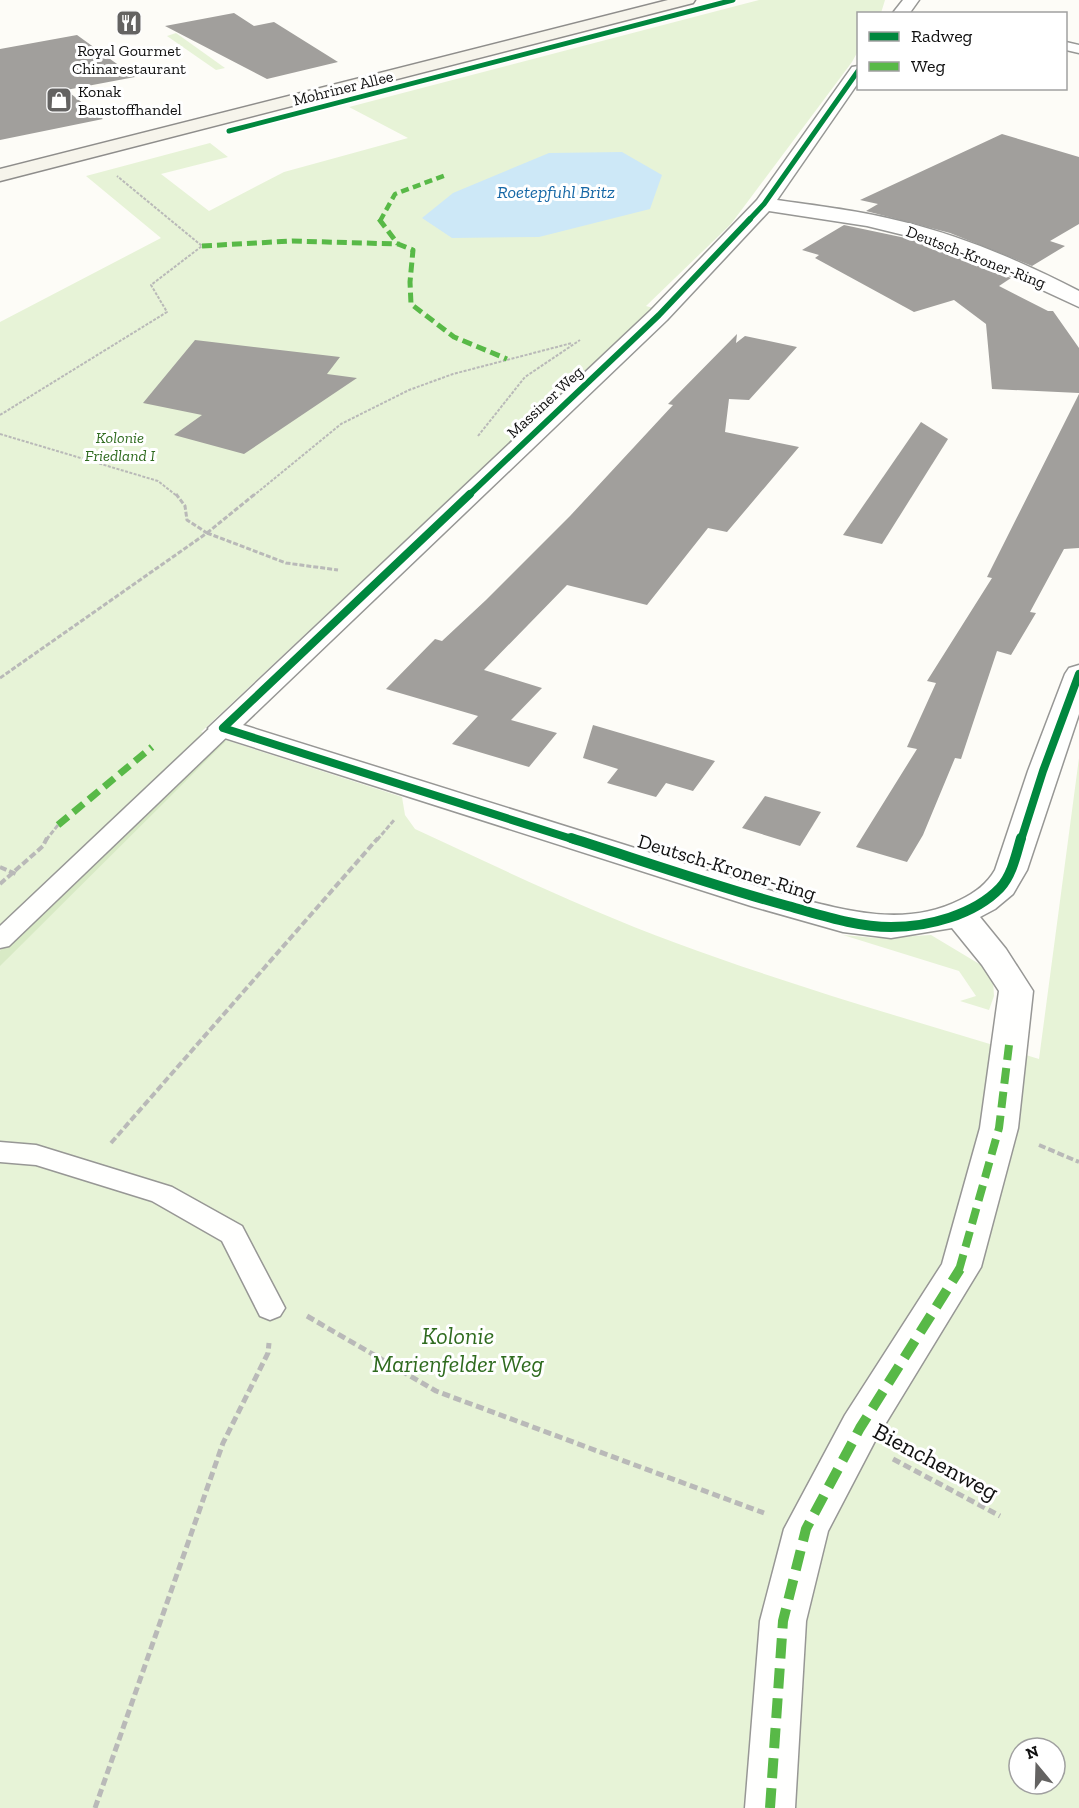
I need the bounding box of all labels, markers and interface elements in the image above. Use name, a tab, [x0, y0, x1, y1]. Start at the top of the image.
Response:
restaurant icon: Royal Gourmet Chinarestaurant	[114, 8, 144, 38]
legend	[857, 12, 1067, 90]
text: Radweg	[911, 25, 973, 47]
place label: Royal Gourmet Chinarestaurant	[72, 41, 186, 78]
text: Weg	[911, 55, 945, 77]
street label: Mohriner Allee	[291, 66, 395, 110]
place label: Konak Baustoffhandel	[78, 82, 182, 119]
shop icon: Konak Baustoffhandel	[44, 85, 74, 115]
water label: Roetepfuhl Britz	[497, 181, 615, 203]
street label: Deutsch-Kroner-Ring	[903, 222, 1049, 292]
street label: Massiner Weg	[503, 362, 587, 442]
park label: Kolonie Friedland I	[85, 428, 155, 465]
street label: Deutsch-Kroner-Ring	[635, 828, 819, 906]
park label: Kolonie Marienfelder Weg	[372, 1321, 544, 1378]
street label: Bienchenweg	[868, 1416, 1004, 1506]
north arrow	[1007, 1736, 1067, 1796]
text: N	[1023, 1741, 1041, 1763]

